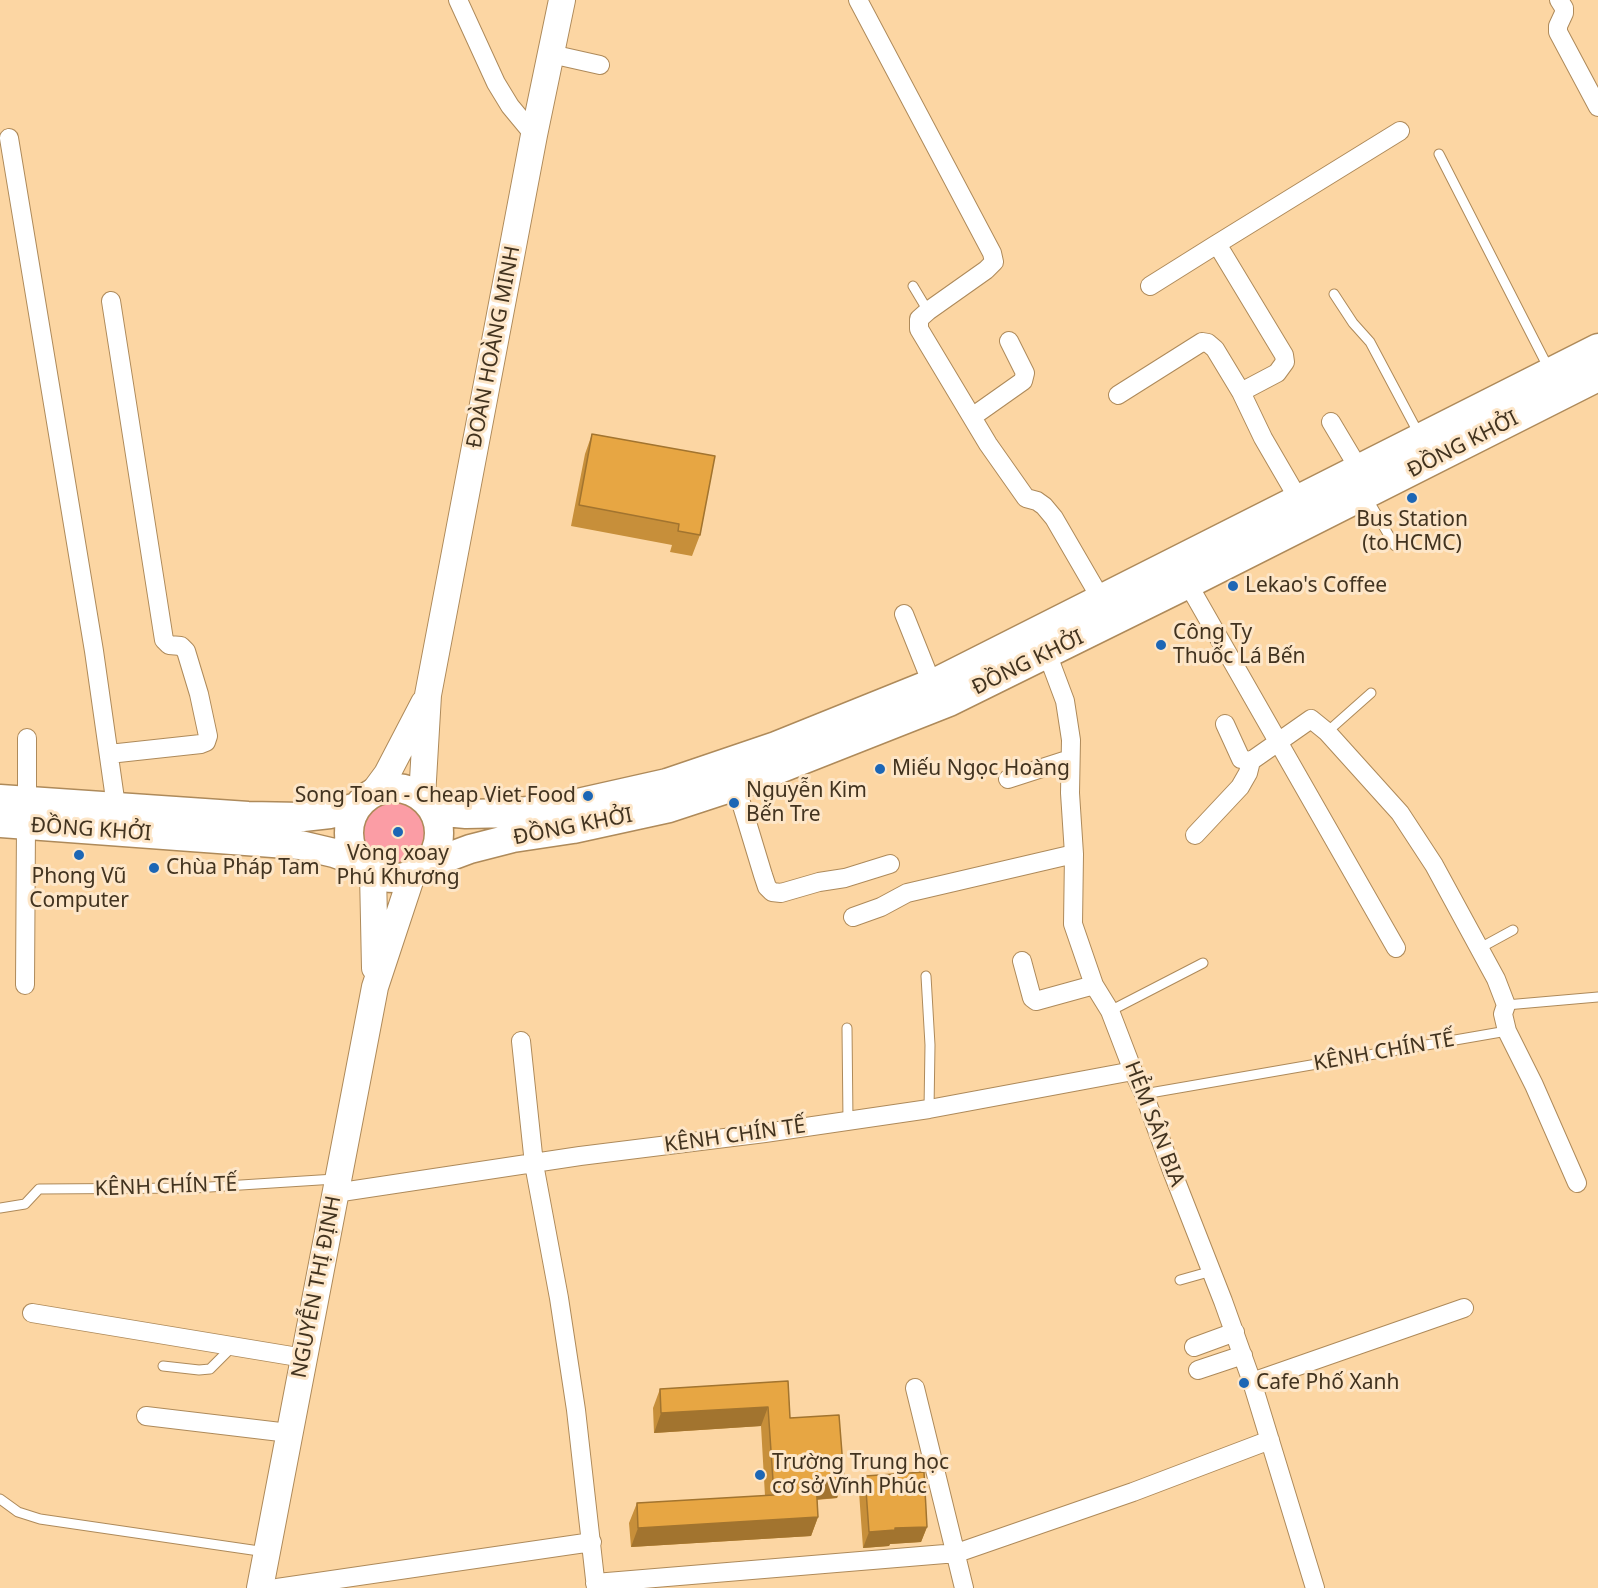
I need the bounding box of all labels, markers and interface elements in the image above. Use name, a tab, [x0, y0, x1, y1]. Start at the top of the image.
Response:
street label: ĐOÀN HOÀNG MINH	[462, 244, 526, 450]
street label: ĐỒNG KHỞI	[1403, 406, 1523, 484]
marker: Bus Station (to HCMC)	[1405, 491, 1419, 505]
place label: Bus Station (to HCMC)	[1356, 507, 1468, 557]
place label: Lekao's Coffee	[1245, 573, 1387, 599]
marker: Lekao's Coffee	[1226, 579, 1240, 593]
place label: Công Ty Thuốc Lá Bến	[1173, 620, 1306, 670]
street label: ĐỒNG KHỞI	[968, 625, 1088, 701]
marker: Công Ty Thuốc Lá Bến	[1154, 638, 1168, 652]
place label: Miếu Ngọc Hoàng	[892, 756, 1070, 782]
marker: Miếu Ngọc Hoàng	[873, 762, 887, 776]
place label: Nguyễn Kim Bến Tre	[746, 778, 867, 828]
place label: Song Toan - Cheap Viet Food	[295, 783, 576, 809]
marker: Song Toan - Cheap Viet Food	[581, 789, 595, 803]
marker: Nguyễn Kim Bến Tre	[727, 796, 741, 810]
street label: ĐỒNG KHỞI	[511, 803, 635, 851]
street label: ĐỒNG KHỞI	[30, 813, 152, 847]
marker: Vòng xoay Phú Khương	[391, 825, 405, 839]
place label: Vòng xoay Phú Khương	[336, 841, 460, 891]
marker: Phong Vũ Computer	[72, 848, 86, 862]
place label: Chùa Pháp Tam	[166, 855, 320, 881]
marker: Chùa Pháp Tam	[147, 861, 161, 875]
place label: Phong Vũ Computer	[29, 864, 129, 914]
street label: KÊNH CHÍN TẾ	[1312, 1027, 1456, 1077]
street label: HẺM SÂN BIA	[1119, 1058, 1189, 1190]
street label: KÊNH CHÍN TẾ	[663, 1114, 807, 1158]
street label: KÊNH CHÍN TẾ	[94, 1172, 238, 1202]
street label: NGUYỄN THỊ ĐỊNH	[287, 1194, 347, 1380]
place label: Cafe Phố Xanh	[1256, 1370, 1399, 1396]
marker: Cafe Phố Xanh	[1237, 1376, 1251, 1390]
place label: Trường Trung học cơ sở Vĩnh Phúc	[772, 1450, 949, 1500]
marker: Trường Trung học cơ sở Vĩnh Phúc	[753, 1468, 767, 1482]

